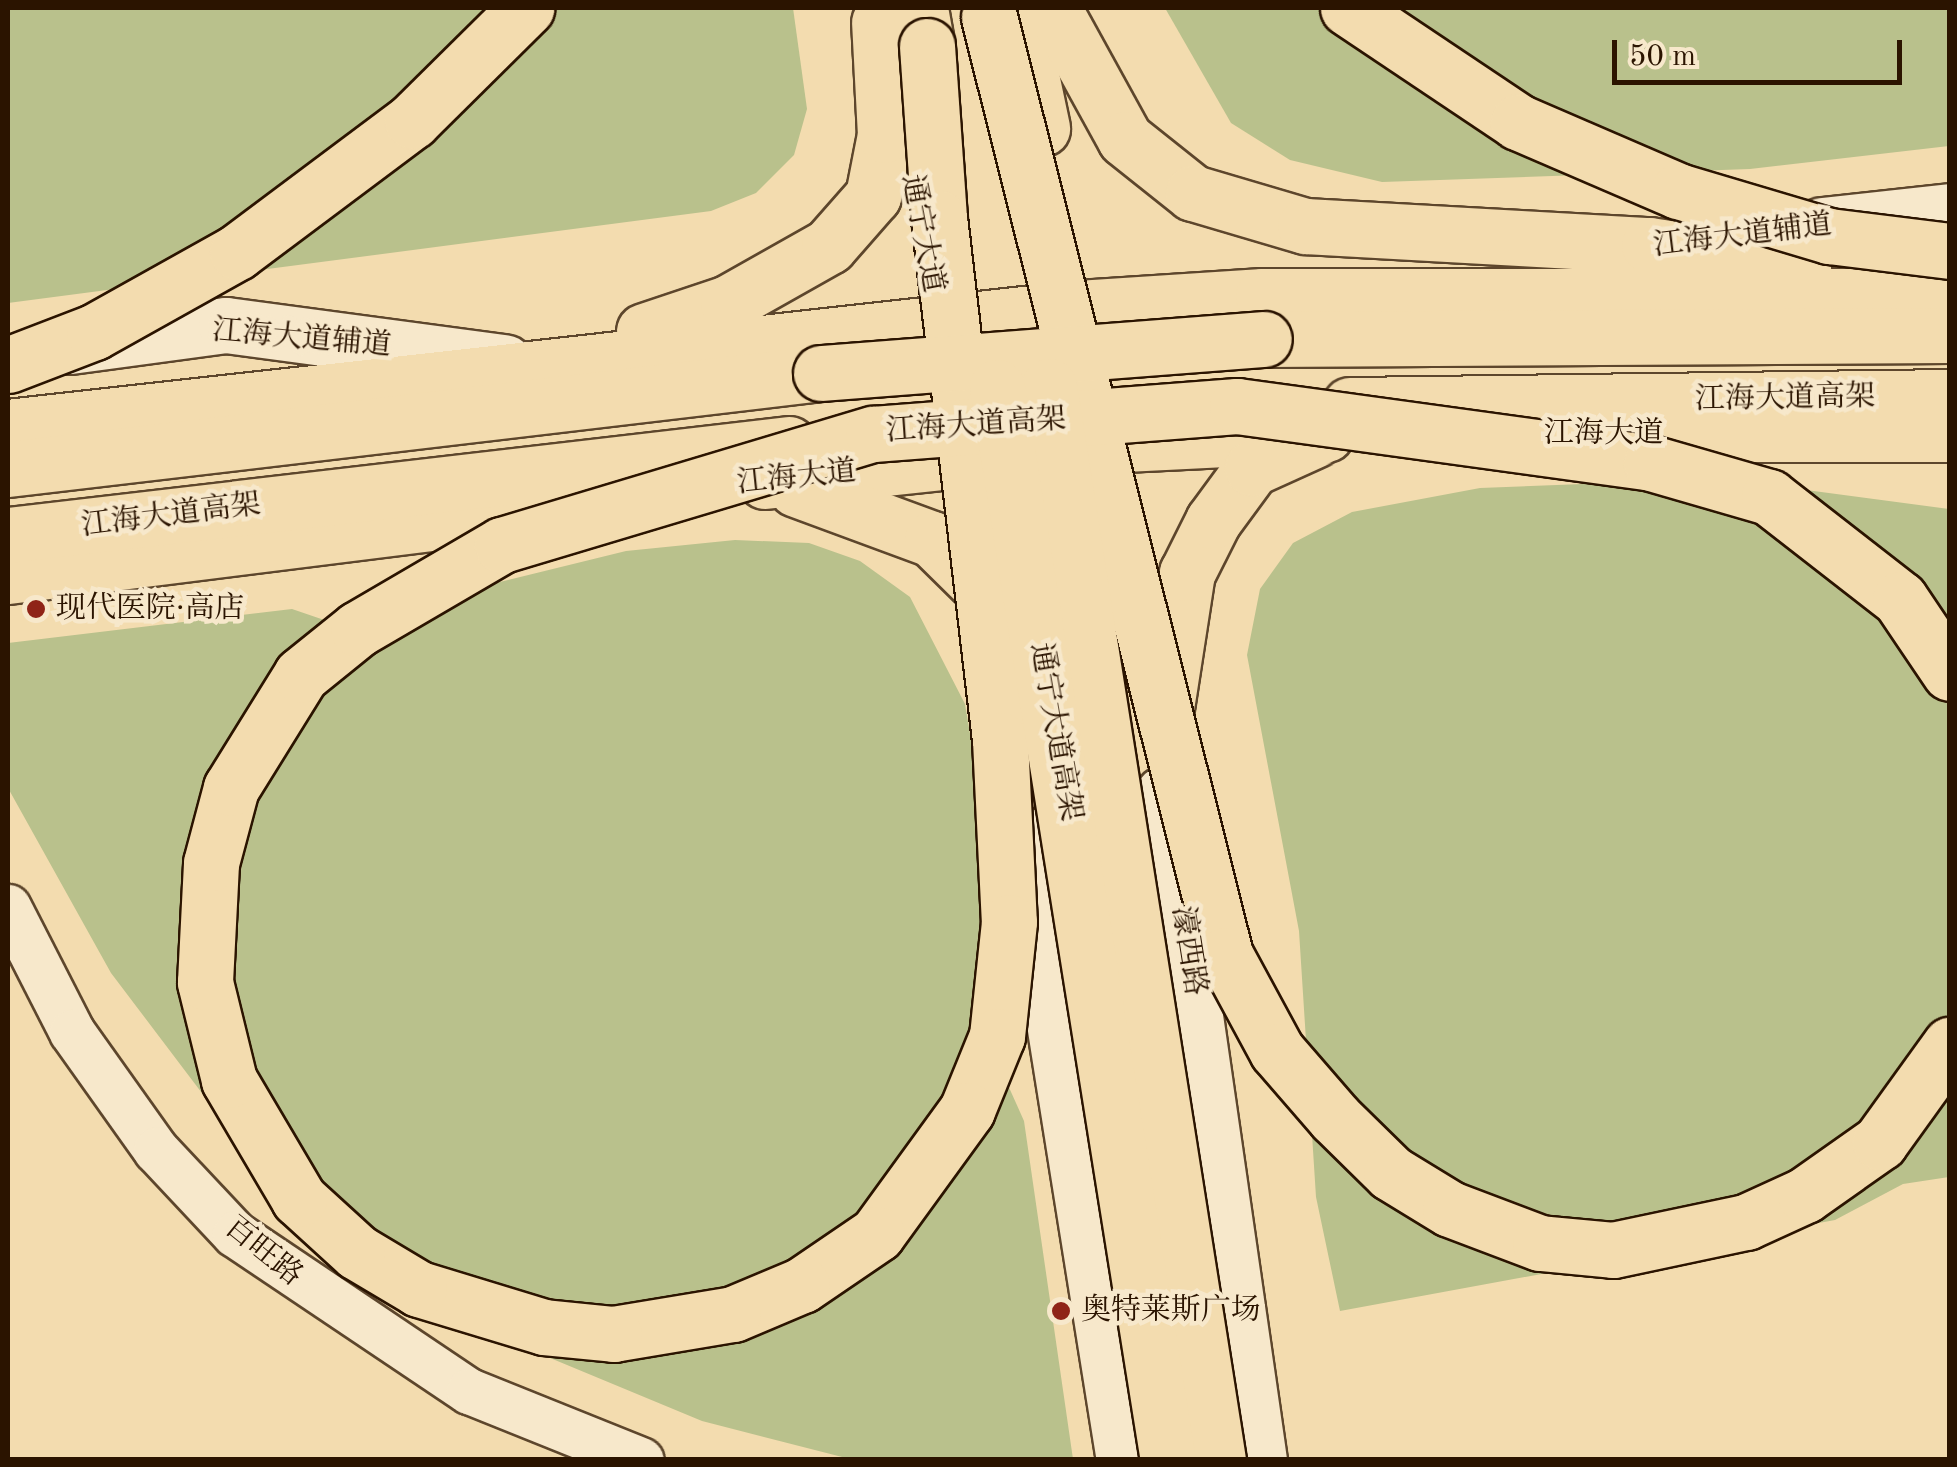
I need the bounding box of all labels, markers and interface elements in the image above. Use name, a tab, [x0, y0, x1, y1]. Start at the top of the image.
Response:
scale bar	[1617, 20, 1907, 82]
text: 50 m	[1629, 42, 1696, 72]
street label: 通宁大道	[893, 172, 951, 296]
street label: 江海大道辅道	[1651, 207, 1835, 265]
street label: 江海大道辅道	[211, 313, 393, 365]
street label: 江海大道高架	[1695, 379, 1875, 419]
street label: 江海大道高架	[885, 402, 1067, 450]
street label: 江海大道	[1544, 416, 1664, 452]
street label: 江海大道	[735, 454, 859, 502]
street label: 江海大道高架	[79, 487, 263, 545]
place label: 现代医院·高店	[56, 591, 244, 627]
marker: 现代医院·高店	[25, 598, 47, 620]
street label: 通宁大道高架	[1022, 640, 1088, 824]
street label: 濠西路	[1163, 904, 1213, 998]
street label: 百旺路	[217, 1210, 309, 1294]
place label: 奥特莱斯广场	[1081, 1293, 1261, 1329]
marker: 奥特莱斯广场	[1050, 1300, 1072, 1322]

